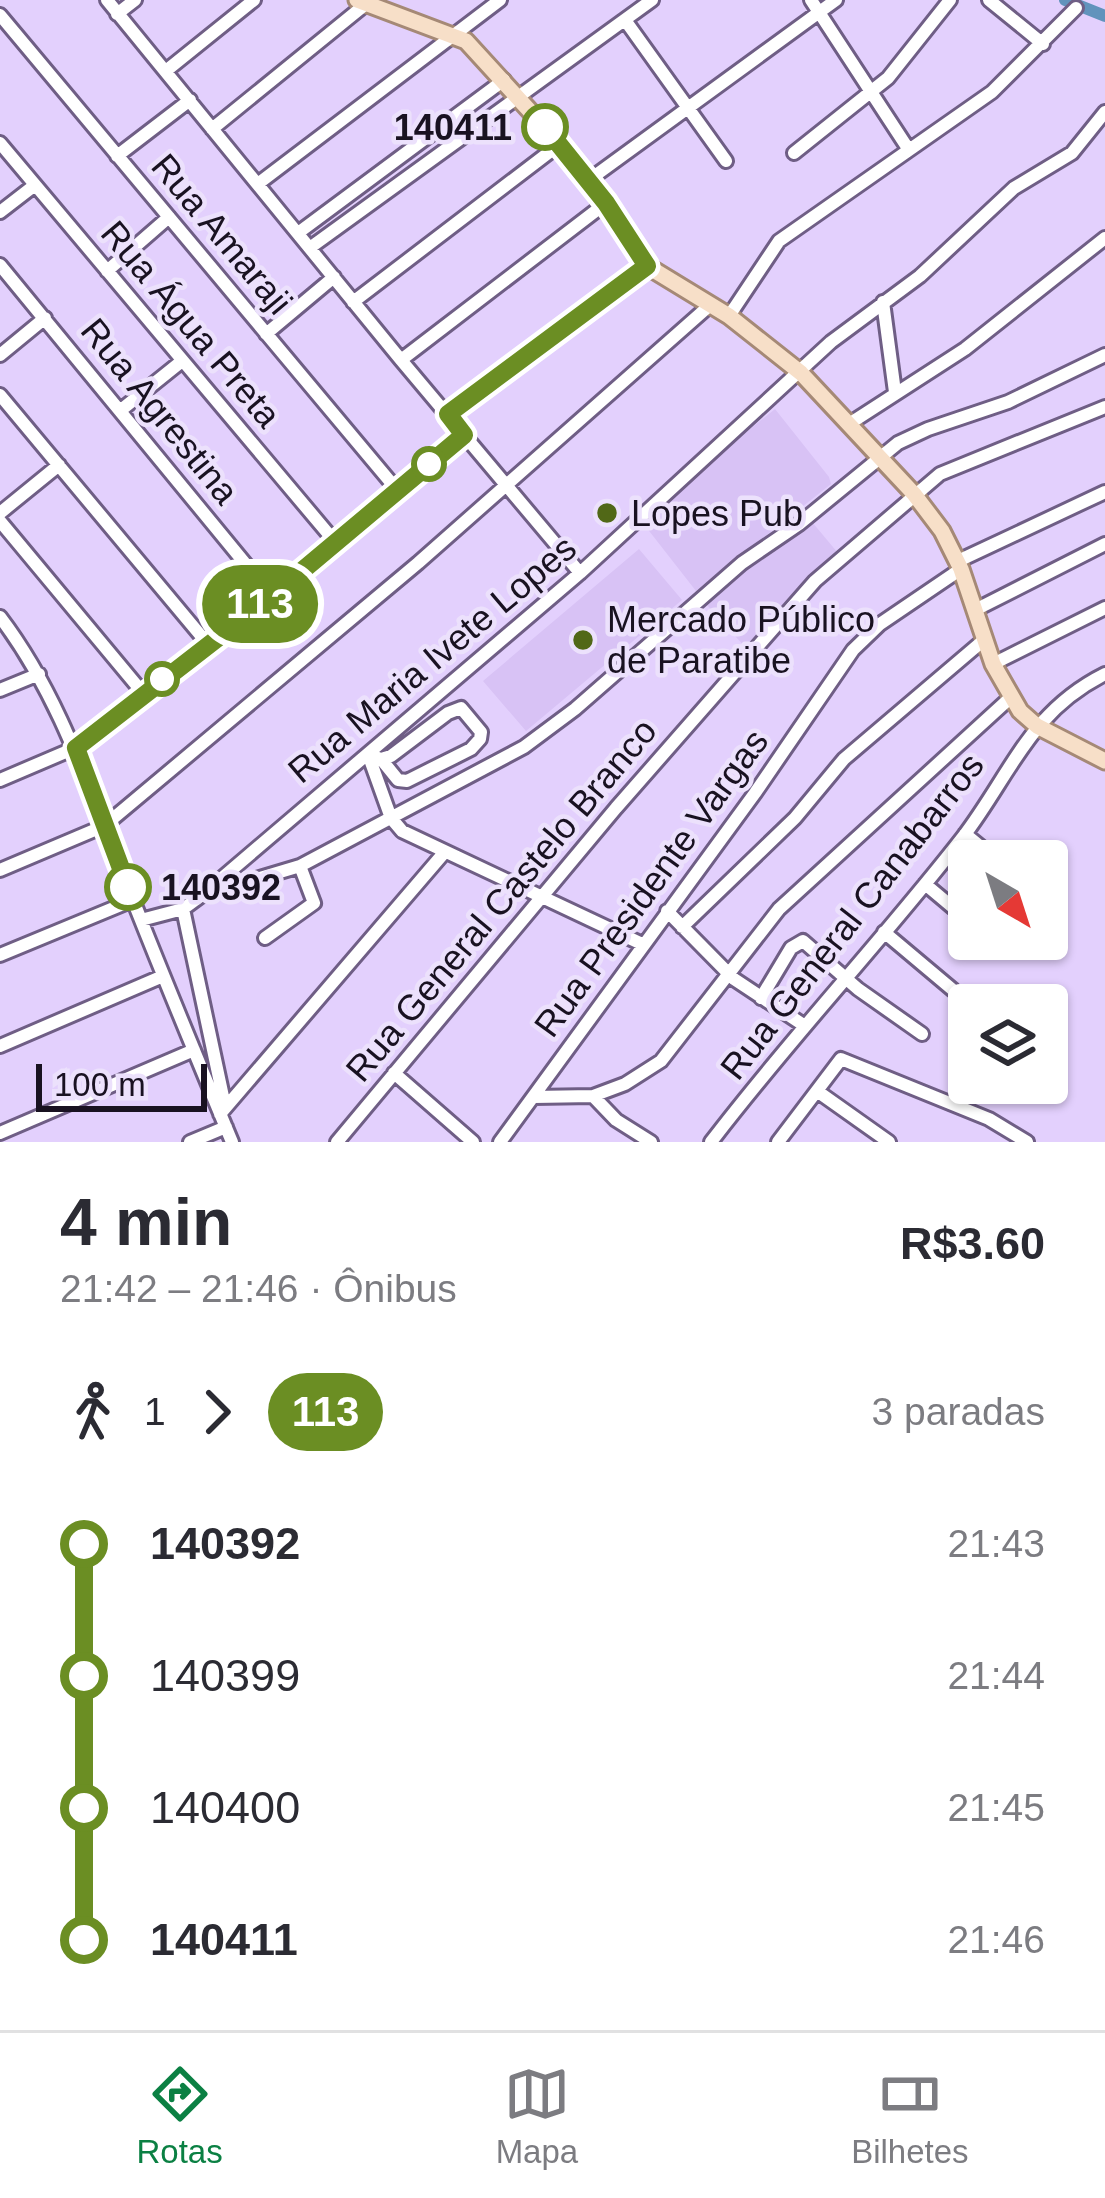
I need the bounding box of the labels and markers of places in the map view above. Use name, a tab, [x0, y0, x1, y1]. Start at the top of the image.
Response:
marker: 140411	[523, 105, 567, 149]
place label: 140411	[394, 107, 512, 148]
unlabelled marker	[413, 448, 445, 480]
place label: Lopes Pub	[631, 493, 803, 534]
marker: Lopes Pub	[594, 500, 620, 526]
place label: Mercado Público de Paratibe	[607, 599, 875, 681]
marker: Mercado Público de Paratibe	[570, 627, 596, 653]
unlabelled marker	[146, 663, 178, 695]
marker: 140392	[106, 865, 150, 909]
place label: 140392	[161, 867, 281, 908]

